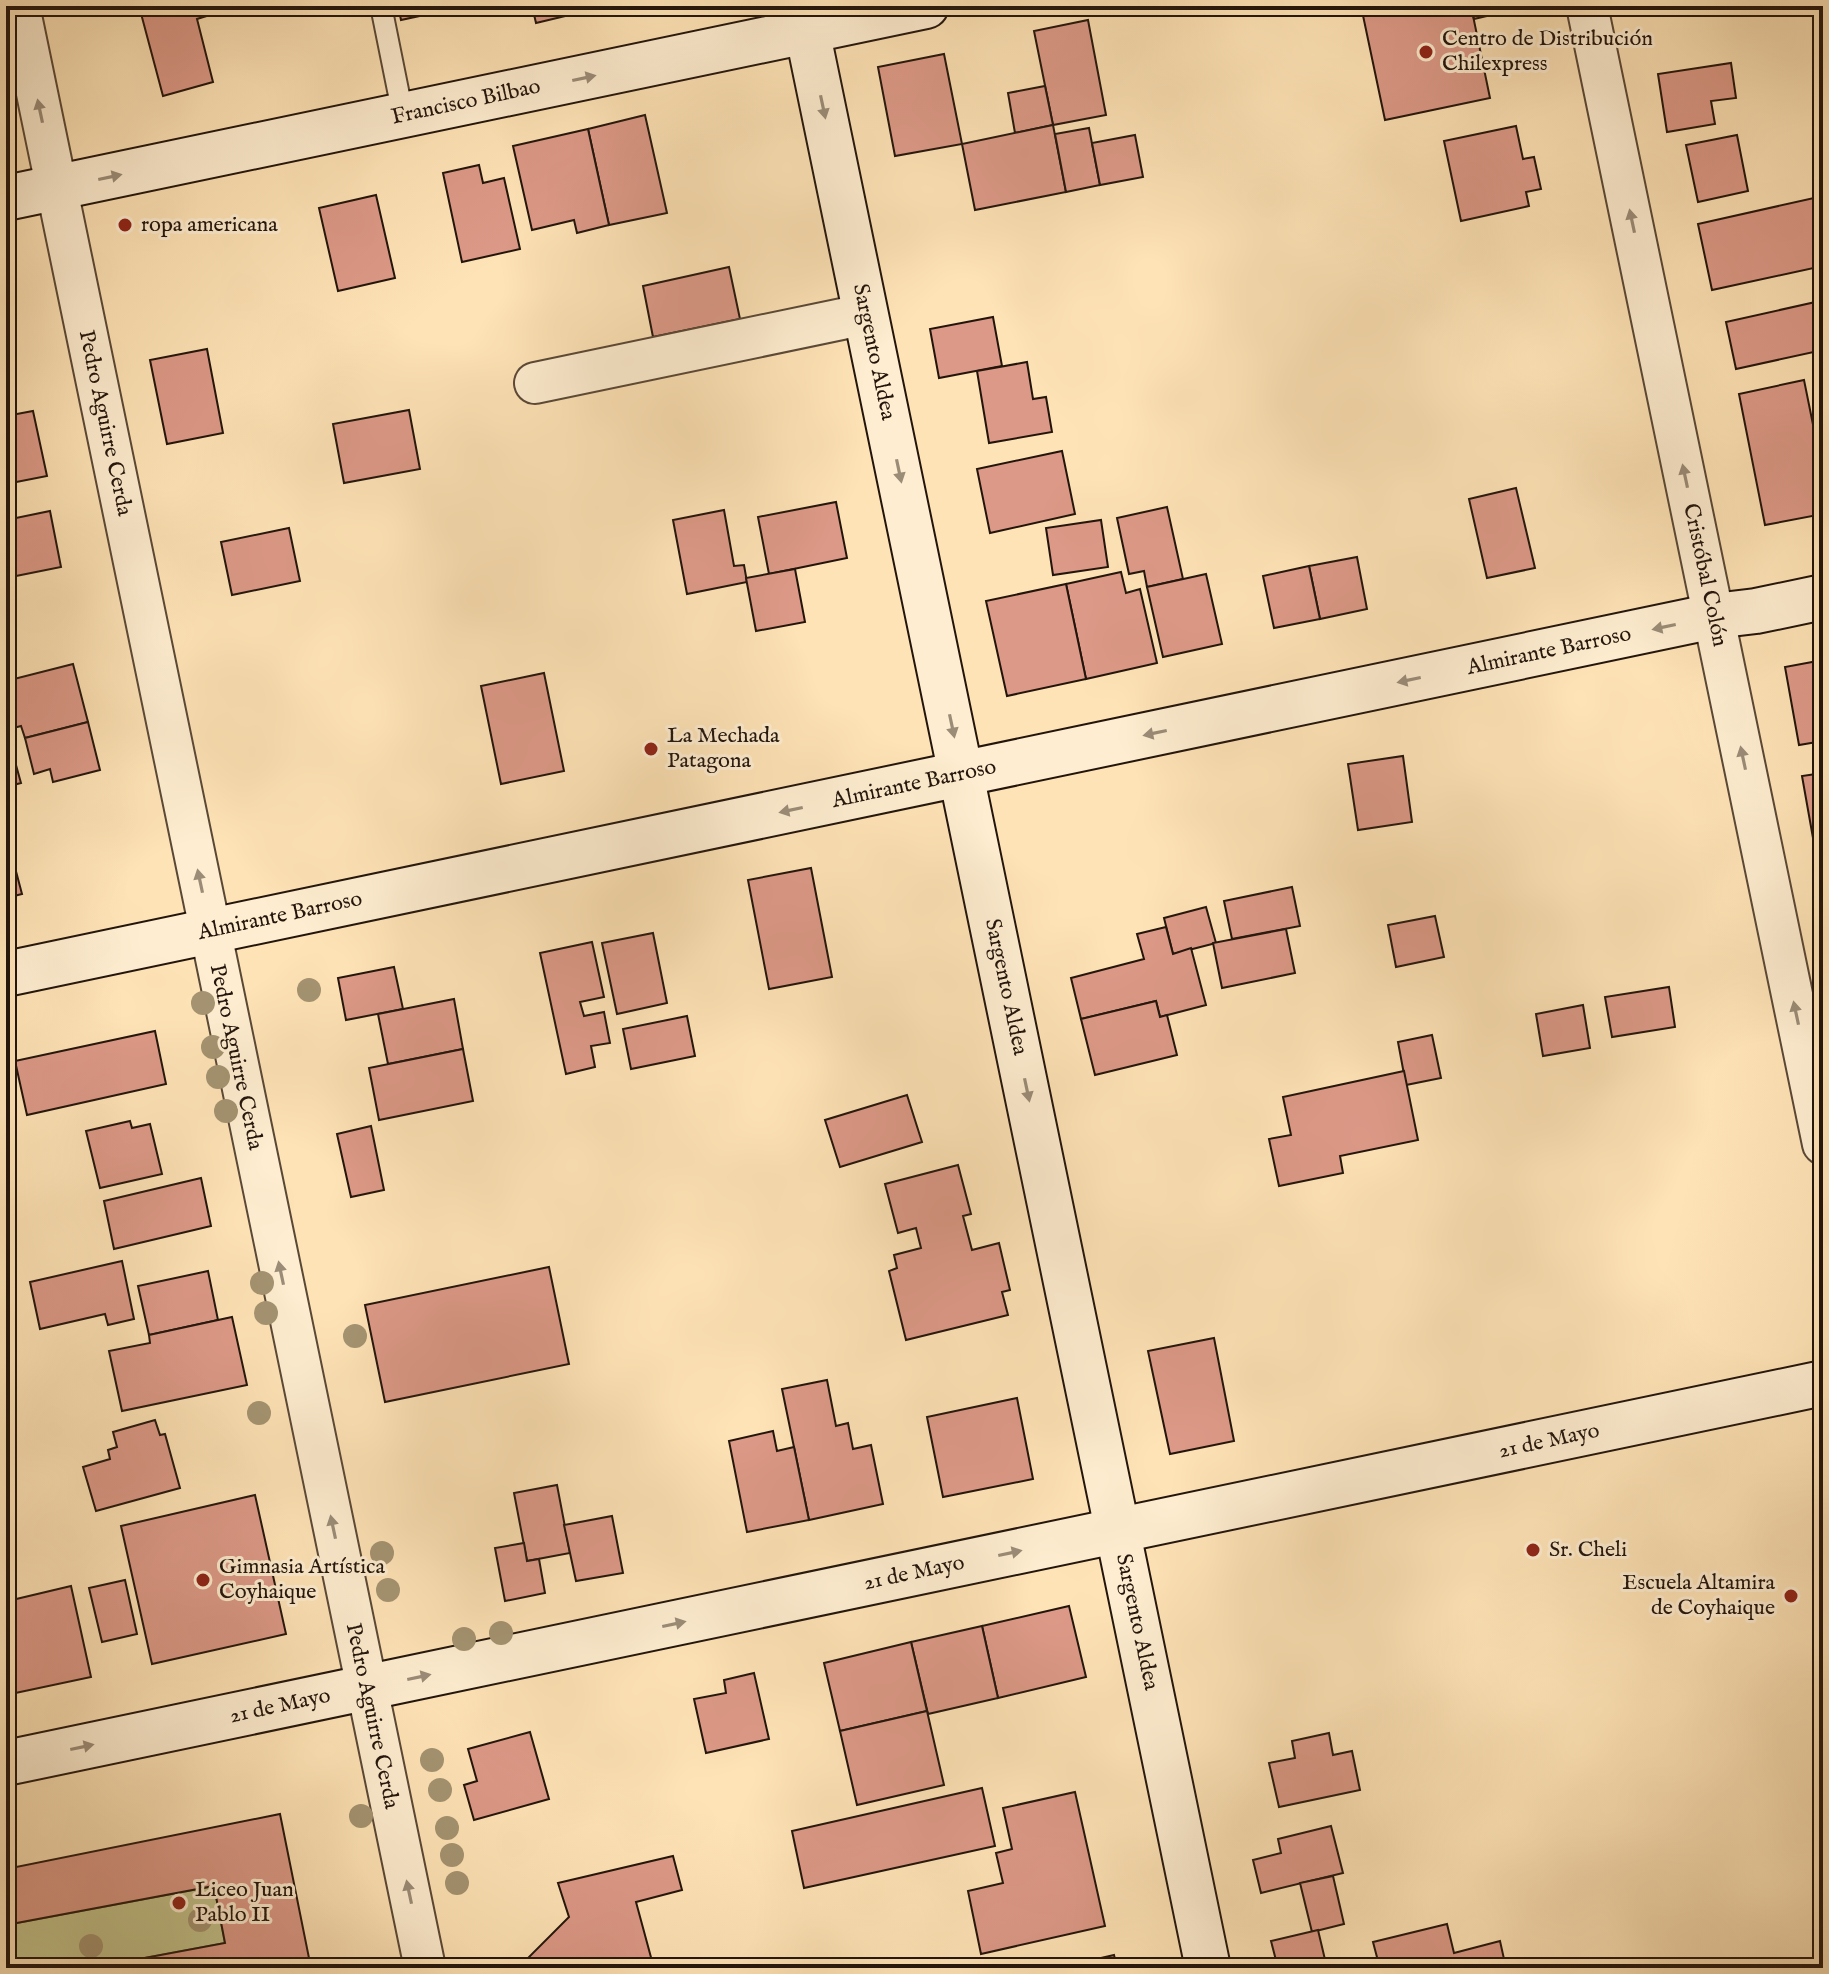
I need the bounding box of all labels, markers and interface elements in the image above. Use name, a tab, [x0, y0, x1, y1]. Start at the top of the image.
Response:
place label: Centro de Distribución Chilexpress	[1442, 25, 1653, 78]
marker: Centro de Distribución Chilexpress	[1417, 43, 1435, 61]
one-way arrow	[571, 71, 596, 84]
street label: Francisco Bilbao	[389, 73, 543, 131]
one-way arrow	[817, 95, 830, 120]
one-way arrow	[34, 99, 46, 124]
one-way arrow	[97, 170, 122, 182]
one-way arrow	[1625, 209, 1638, 234]
place label: ropa americana	[141, 211, 278, 239]
marker: ropa americana	[116, 216, 134, 234]
street label: Sargento Aldea	[846, 281, 902, 423]
street label: Pedro Aguirre Cerda	[72, 328, 138, 519]
one-way arrow	[893, 459, 906, 484]
one-way arrow	[1678, 463, 1690, 488]
street label: Cristóbal Colón	[1676, 501, 1734, 649]
street label: Almirante Barroso	[1463, 620, 1634, 682]
one-way arrow	[1651, 621, 1676, 634]
one-way arrow	[1397, 674, 1422, 687]
one-way arrow	[946, 714, 958, 739]
place label: La Mechada Patagona	[667, 722, 780, 775]
one-way arrow	[1142, 727, 1167, 740]
marker: La Mechada Patagona	[642, 740, 660, 758]
one-way arrow	[1736, 745, 1749, 770]
street label: Almirante Barroso	[828, 753, 999, 815]
one-way arrow	[778, 804, 803, 816]
one-way arrow	[193, 868, 206, 893]
street label: Almirante Barroso	[194, 885, 365, 947]
street label: Sargento Aldea	[978, 916, 1034, 1058]
street label: Pedro Aguirre Cerda	[203, 962, 269, 1153]
one-way arrow	[1789, 1000, 1802, 1025]
one-way arrow	[1021, 1078, 1034, 1103]
one-way arrow	[274, 1260, 287, 1285]
street label: 21 de Mayo	[1496, 1417, 1602, 1465]
one-way arrow	[326, 1515, 339, 1540]
place label: Sr. Cheli	[1549, 1536, 1627, 1564]
marker: Sr. Cheli	[1524, 1541, 1542, 1559]
one-way arrow	[998, 1546, 1023, 1559]
street label: 21 de Mayo	[861, 1549, 967, 1597]
street label: Sargento Aldea	[1109, 1551, 1165, 1693]
place label: Gimnasia Artística Coyhaique	[219, 1553, 385, 1606]
place label: Escuela Altamira de Coyhaique	[1622, 1569, 1775, 1622]
marker: Gimnasia Artística Coyhaique	[194, 1571, 212, 1589]
marker: Escuela Altamira de Coyhaique	[1782, 1587, 1800, 1605]
one-way arrow	[661, 1617, 686, 1630]
street label: Pedro Aguirre Cerda	[339, 1621, 405, 1812]
one-way arrow	[407, 1670, 432, 1683]
street label: 21 de Mayo	[227, 1682, 333, 1730]
one-way arrow	[70, 1741, 95, 1753]
place label: Liceo Juan Pablo II	[195, 1876, 294, 1929]
one-way arrow	[402, 1879, 415, 1904]
marker: Liceo Juan Pablo II	[170, 1894, 188, 1912]

